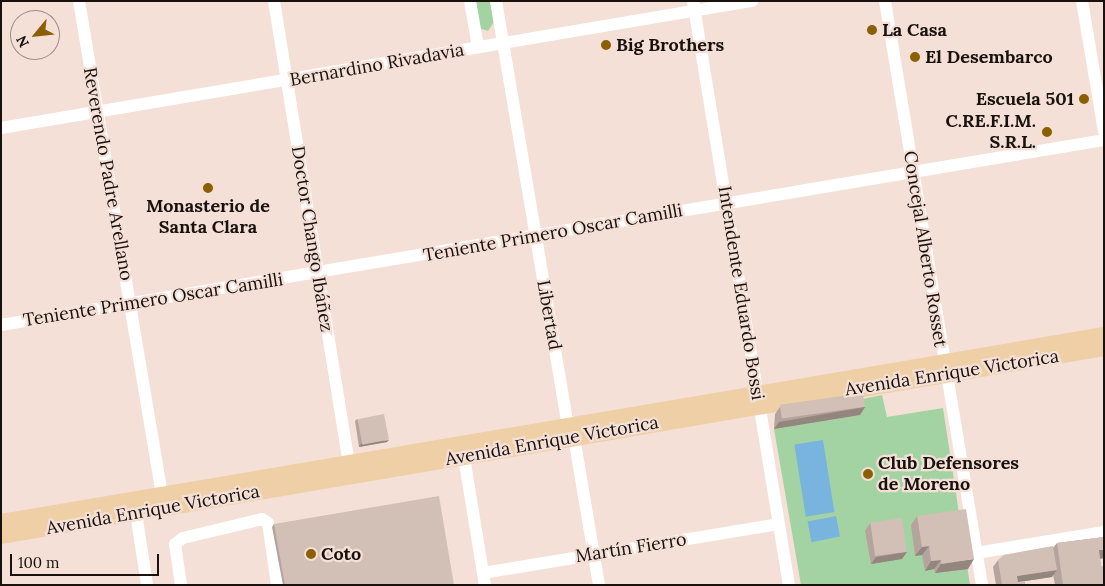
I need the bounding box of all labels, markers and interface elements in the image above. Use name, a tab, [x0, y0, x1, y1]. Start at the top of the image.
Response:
north arrow	[10, 10, 60, 60]
place label: La Casa	[882, 19, 947, 41]
marker: La Casa	[866, 24, 878, 36]
text: N	[12, 33, 33, 51]
place label: Big Brothers	[616, 34, 724, 56]
street label: Bernardino Rivadavia	[288, 39, 466, 91]
marker: Big Brothers	[600, 39, 612, 51]
place label: El Desembarco	[925, 46, 1053, 68]
marker: El Desembarco	[909, 51, 921, 63]
street label: Reverendo Padre Arellano	[79, 66, 137, 282]
place label: Escuela 501	[976, 88, 1074, 110]
marker: Escuela 501	[1078, 93, 1090, 105]
place label: C.RE.F.I.M. S.R.L.	[945, 111, 1036, 154]
marker: C.RE.F.I.M. S.R.L.	[1040, 125, 1054, 139]
street label: Doctor Chango Ibáñez	[287, 145, 337, 333]
street label: Concejal Alberto Rosset	[899, 149, 951, 349]
marker: Monasterio de Santa Clara	[202, 182, 214, 194]
street label: Intendente Eduardo Bossi	[713, 185, 769, 401]
place label: Monasterio de Santa Clara	[146, 196, 270, 238]
street label: Teniente Primero Oscar Camilli	[422, 200, 684, 266]
street label: Teniente Primero Oscar Camilli	[22, 269, 284, 331]
street label: Libertad	[532, 278, 566, 352]
street label: Avenida Enrique Victorica	[844, 345, 1060, 401]
street label: Avenida Enrique Victorica	[444, 412, 660, 470]
place label: Club Defensores de Moreno	[878, 453, 1019, 496]
marker: Club Defensores de Moreno	[862, 468, 874, 480]
street label: Avenida Enrique Victorica	[45, 481, 261, 539]
street label: Martín Fierro	[574, 529, 688, 567]
place label: Coto	[321, 543, 361, 565]
scale bar	[12, 544, 161, 576]
marker: Coto	[305, 548, 317, 560]
text: 100 m	[18, 553, 59, 572]

